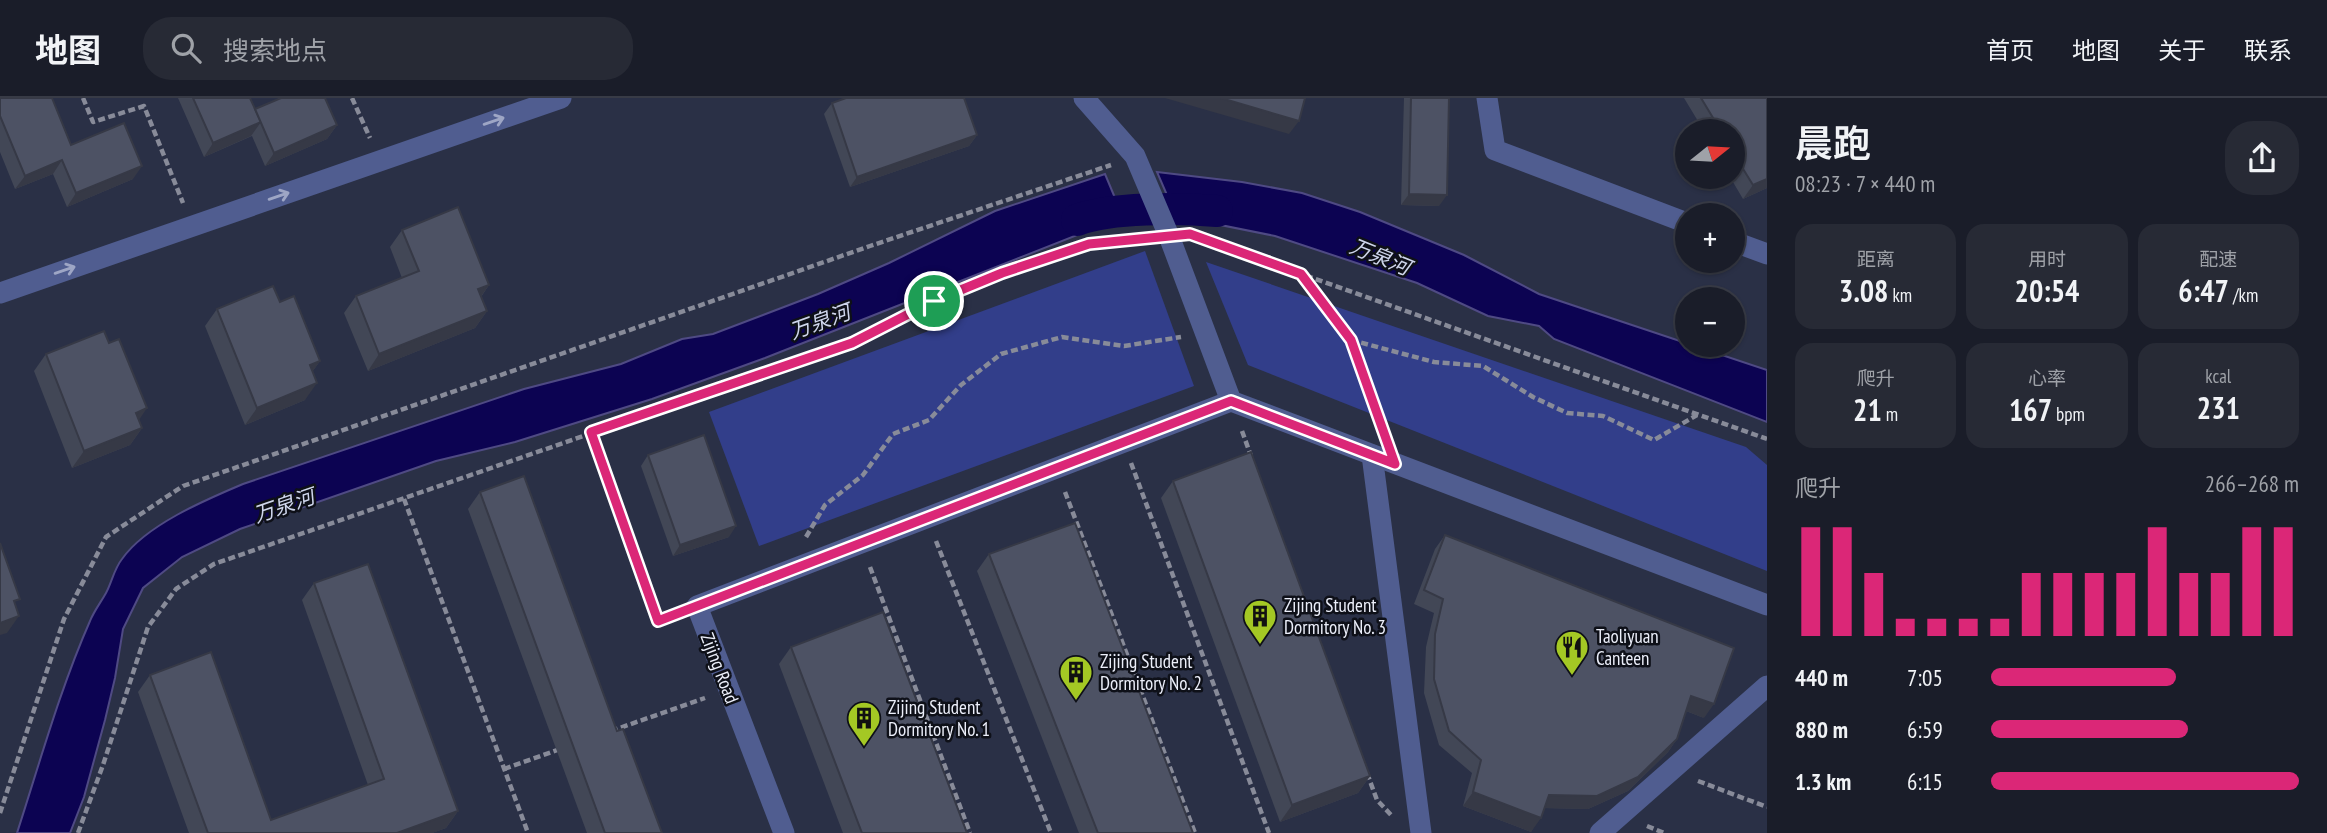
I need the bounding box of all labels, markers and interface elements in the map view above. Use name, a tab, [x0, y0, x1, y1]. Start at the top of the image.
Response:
search box	[143, 17, 633, 80]
text: 地图	[35, 28, 101, 71]
icon: search	[167, 29, 205, 67]
text: 搜索地点	[223, 34, 327, 67]
text: 首页	[1986, 35, 2034, 66]
text: 地图	[2072, 35, 2120, 66]
text: 关于	[2158, 35, 2206, 66]
text: 联系	[2244, 35, 2292, 66]
one-way arrow	[483, 114, 505, 126]
text: 晨跑	[1795, 118, 1871, 167]
north arrow	[1675, 119, 1745, 189]
map controls	[1675, 119, 1745, 357]
button: share	[2225, 121, 2299, 195]
text: 08:23 · 7 × 440 m	[1795, 169, 1935, 198]
one-way arrow	[268, 189, 290, 201]
button: +	[1675, 203, 1745, 273]
water label: 万泉河	[1346, 232, 1418, 282]
text: 距离	[1857, 247, 1895, 271]
text: 用时	[2028, 247, 2066, 271]
text: 配速	[2199, 247, 2237, 271]
one-way arrow	[53, 263, 75, 275]
pin	[904, 271, 964, 331]
text: 3.08	[1839, 271, 1888, 310]
text: 20:54	[2015, 271, 2079, 310]
text: 6:47	[2178, 271, 2229, 310]
icon: arrive	[915, 282, 953, 320]
text: km	[1888, 283, 1912, 307]
text: /km	[2229, 283, 2258, 307]
button: −	[1675, 287, 1745, 357]
water label: 万泉河	[786, 297, 858, 345]
text: kcal	[2205, 364, 2231, 388]
text: 爬升	[1857, 366, 1895, 390]
text: 心率	[2028, 366, 2066, 390]
text: 231	[2197, 388, 2240, 427]
text: 21	[1853, 390, 1882, 429]
text: 167	[2009, 390, 2052, 429]
text: m	[1882, 402, 1898, 426]
text: bpm	[2052, 402, 2085, 426]
text: 266–268 m	[2205, 469, 2299, 498]
text: 爬升	[1795, 473, 1841, 502]
water label: 万泉河	[250, 481, 322, 529]
place label: Zijing Student Dormitory No. 3	[1284, 593, 1386, 639]
building icon: Zijing Student Dormitory No. 3	[1241, 597, 1279, 646]
place label: Taoliyuan Canteen	[1596, 624, 1659, 670]
restaurant icon: Taoliyuan Canteen	[1553, 628, 1591, 677]
street label: Zijing Road	[696, 629, 744, 707]
place label: Zijing Student Dormitory No. 2	[1100, 649, 1202, 695]
building icon: Zijing Student Dormitory No. 2	[1057, 653, 1095, 702]
text: 440 m	[1795, 663, 1848, 692]
text: 7:05	[1907, 663, 1943, 692]
place label: Zijing Student Dormitory No. 1	[888, 695, 990, 741]
building icon: Zijing Student Dormitory No. 1	[845, 699, 883, 748]
text: 880 m	[1795, 715, 1848, 744]
text: 6:59	[1907, 715, 1943, 744]
text: 1.3 km	[1795, 767, 1851, 796]
text: 6:15	[1907, 767, 1943, 796]

